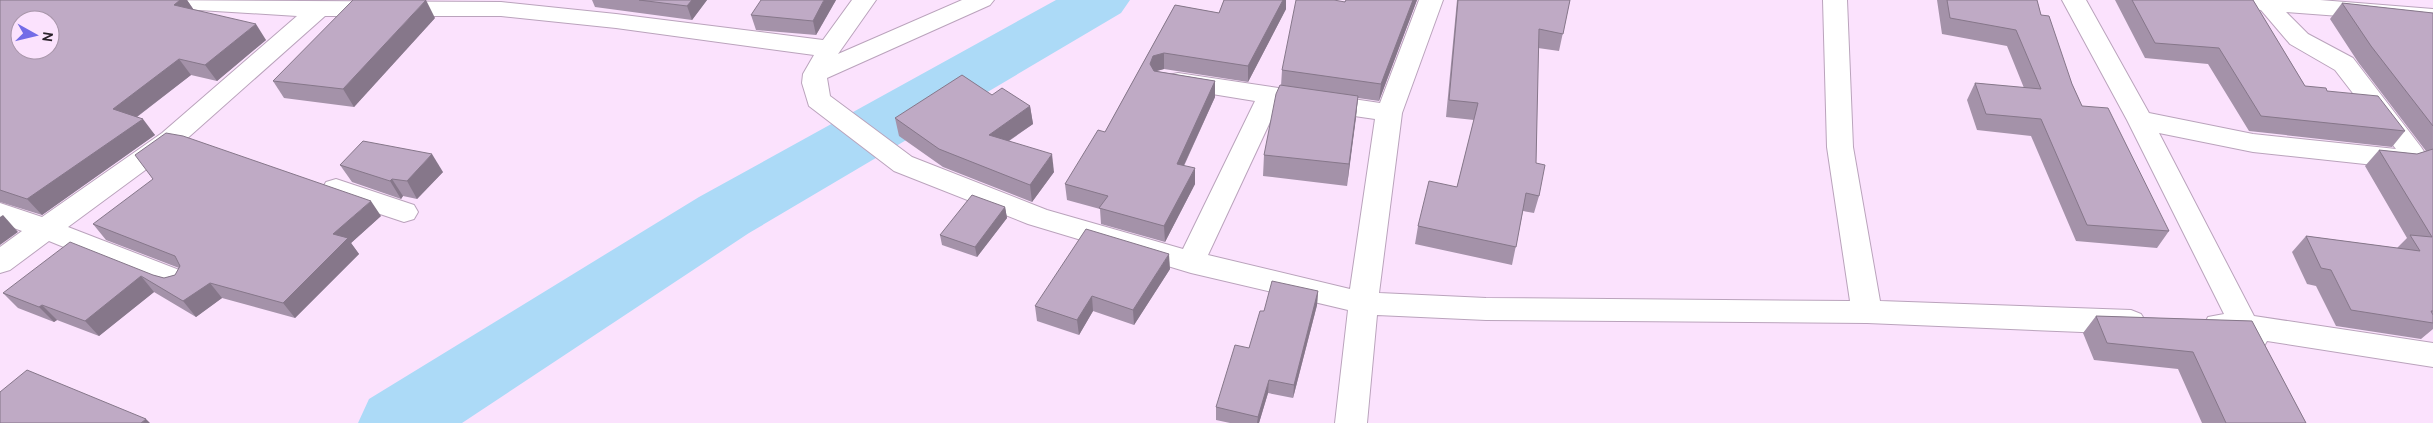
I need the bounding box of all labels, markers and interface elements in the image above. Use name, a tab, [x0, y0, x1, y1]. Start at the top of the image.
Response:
north arrow	[10, 10, 60, 60]
text: N	[38, 31, 57, 43]

